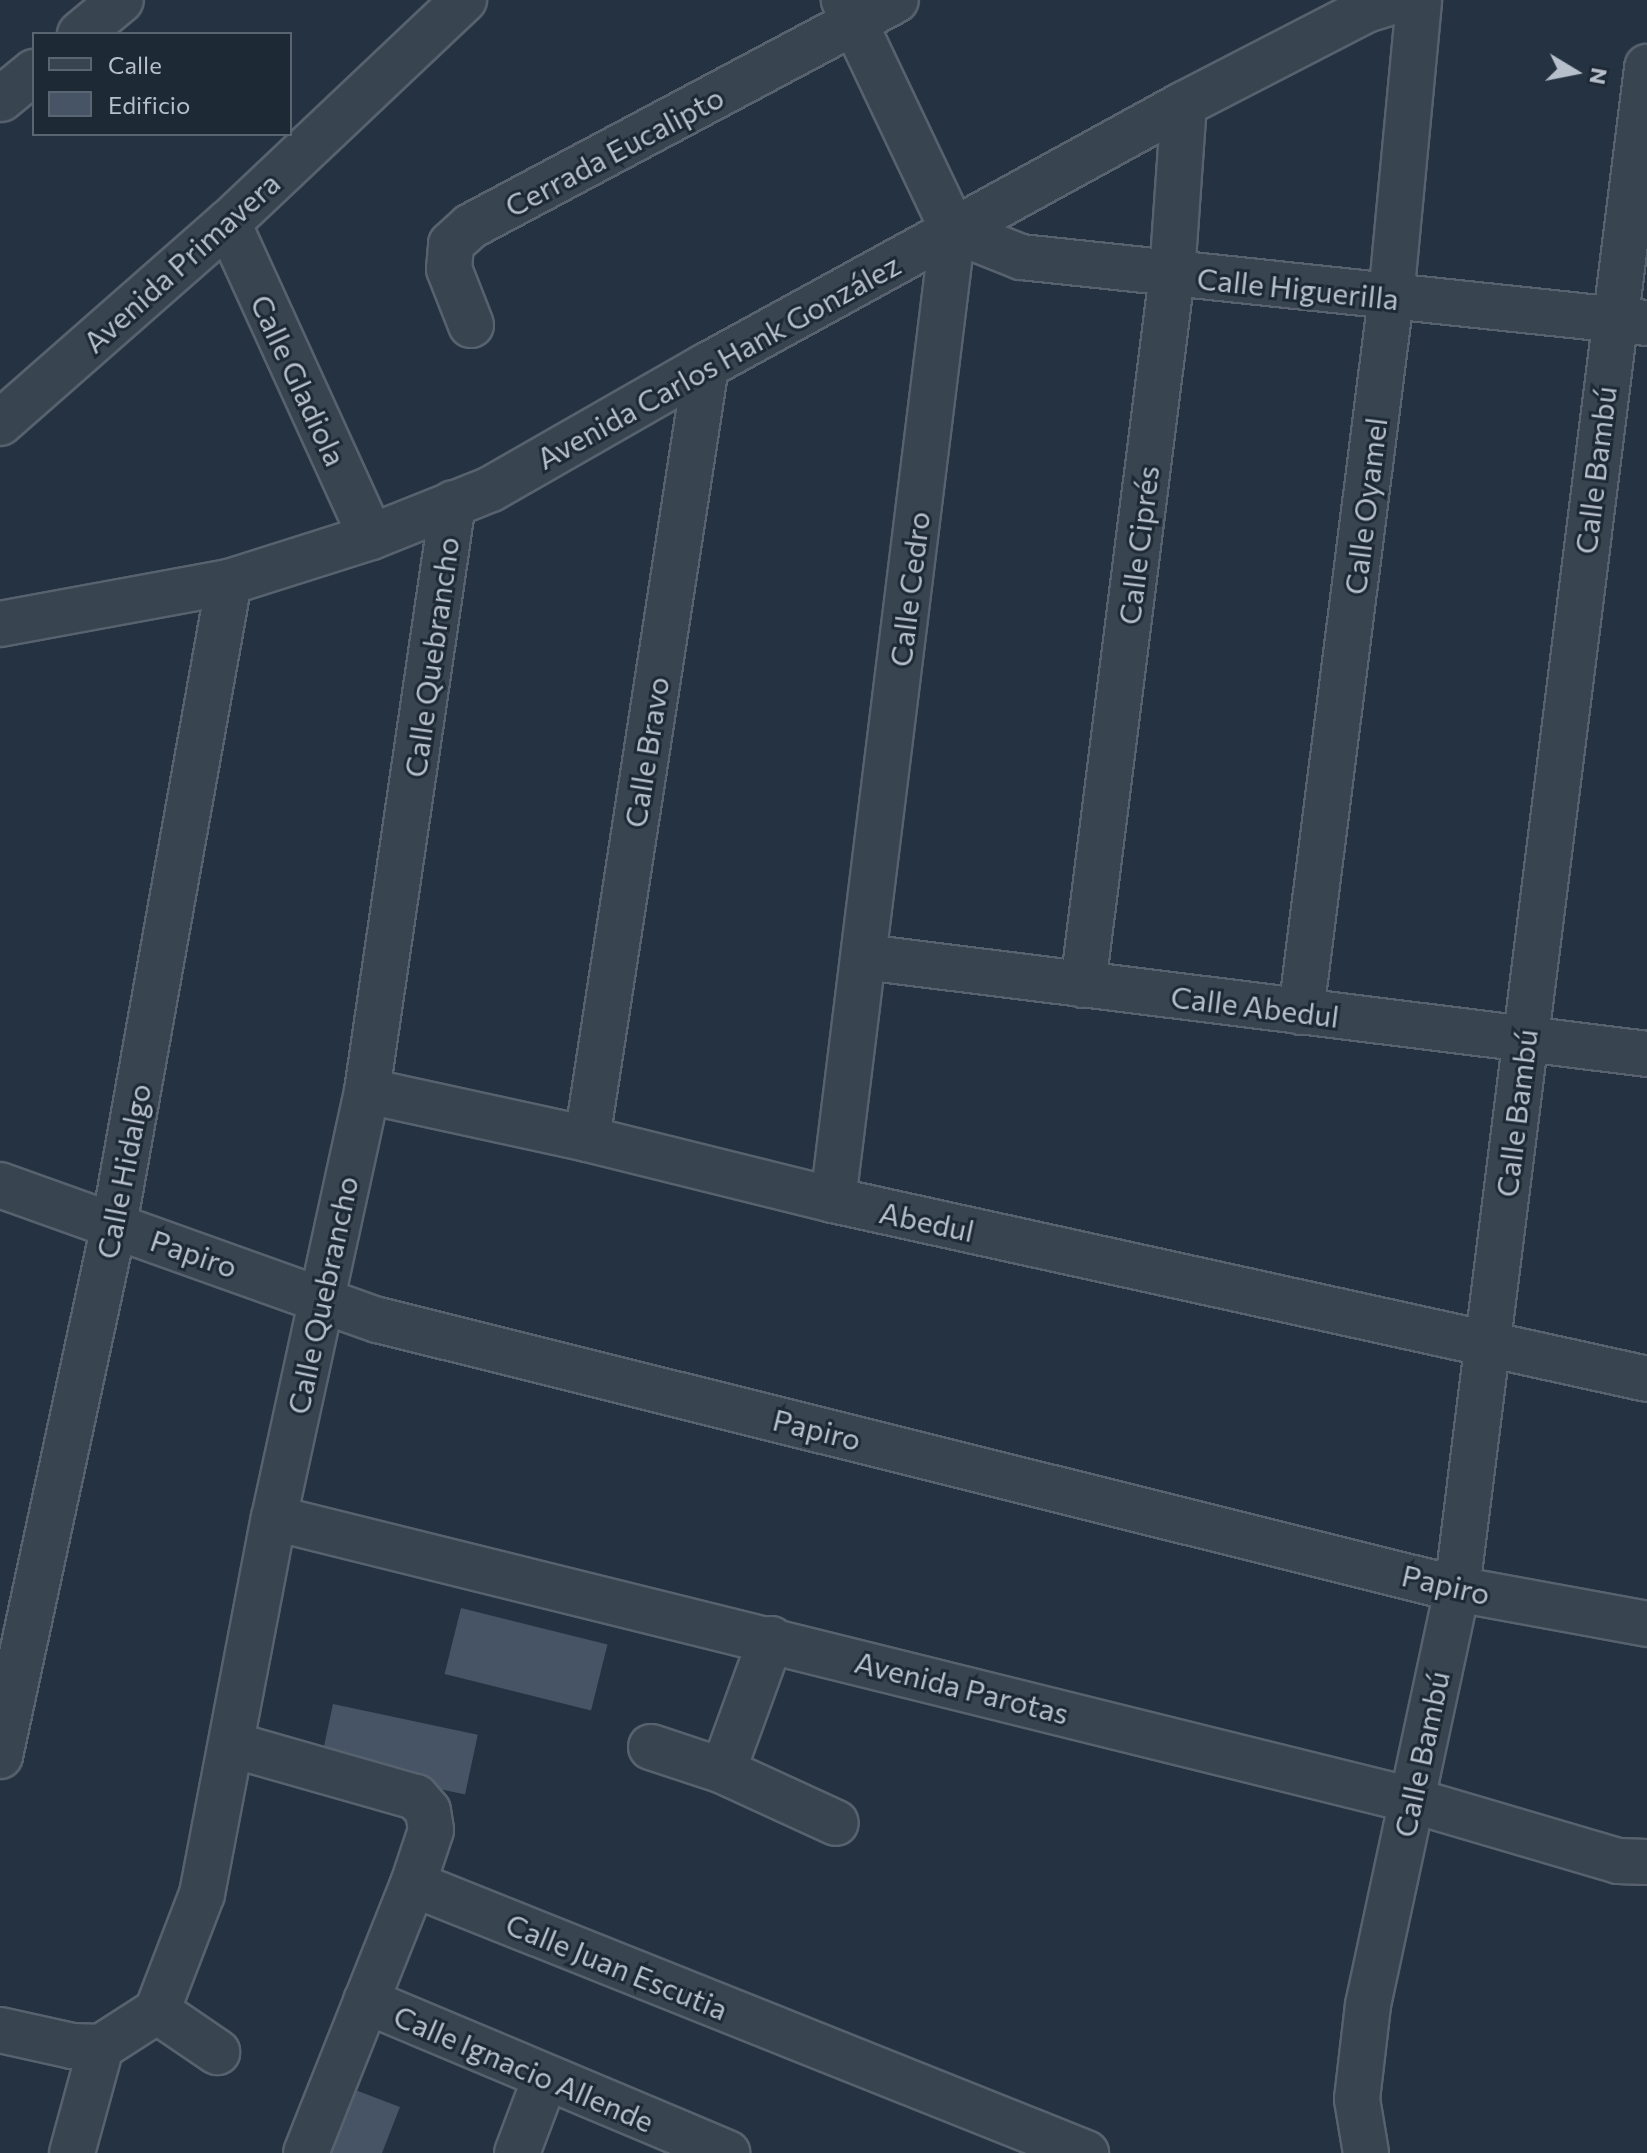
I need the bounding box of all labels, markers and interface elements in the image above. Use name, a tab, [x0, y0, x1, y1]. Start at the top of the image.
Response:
legend	[32, 32, 292, 136]
north arrow	[1535, 32, 1615, 112]
text: Calle	[108, 50, 162, 79]
text: N	[1584, 66, 1614, 87]
street label: Cerrada Eucalipto	[499, 78, 729, 224]
text: Edificio	[108, 90, 190, 119]
street label: Avenida Primavera	[75, 164, 287, 360]
street label: Avenida Carlos Hank González	[530, 246, 906, 476]
street label: Calle Higuerilla	[1195, 260, 1401, 316]
street label: Calle Gladiola	[244, 289, 354, 471]
street label: Calle Bambú	[1567, 384, 1623, 556]
street label: Calle Oyamel	[1336, 415, 1394, 597]
street label: Calle Ciprés	[1110, 463, 1166, 627]
street label: Calle Cedro	[882, 509, 936, 669]
street label: Calle Quebrancho	[396, 534, 466, 780]
street label: Calle Bravo	[616, 674, 676, 830]
street label: Calle Abedul	[1169, 978, 1341, 1034]
street label: Calle Bambú	[1488, 1027, 1544, 1199]
street label: Calle Hidalgo	[88, 1080, 158, 1262]
street label: Calle Quebrancho	[279, 1173, 365, 1417]
street label: Abedul	[876, 1193, 978, 1249]
street label: Papiro	[146, 1221, 242, 1285]
street label: Papiro	[769, 1401, 865, 1457]
street label: Papiro	[1398, 1556, 1494, 1612]
street label: Avenida Parotas	[851, 1643, 1073, 1731]
street label: Calle Bambú	[1386, 1668, 1456, 1840]
street label: Calle Juan Escutia	[501, 1905, 733, 2027]
street label: Calle Ignacio Allende	[389, 1997, 659, 2139]

